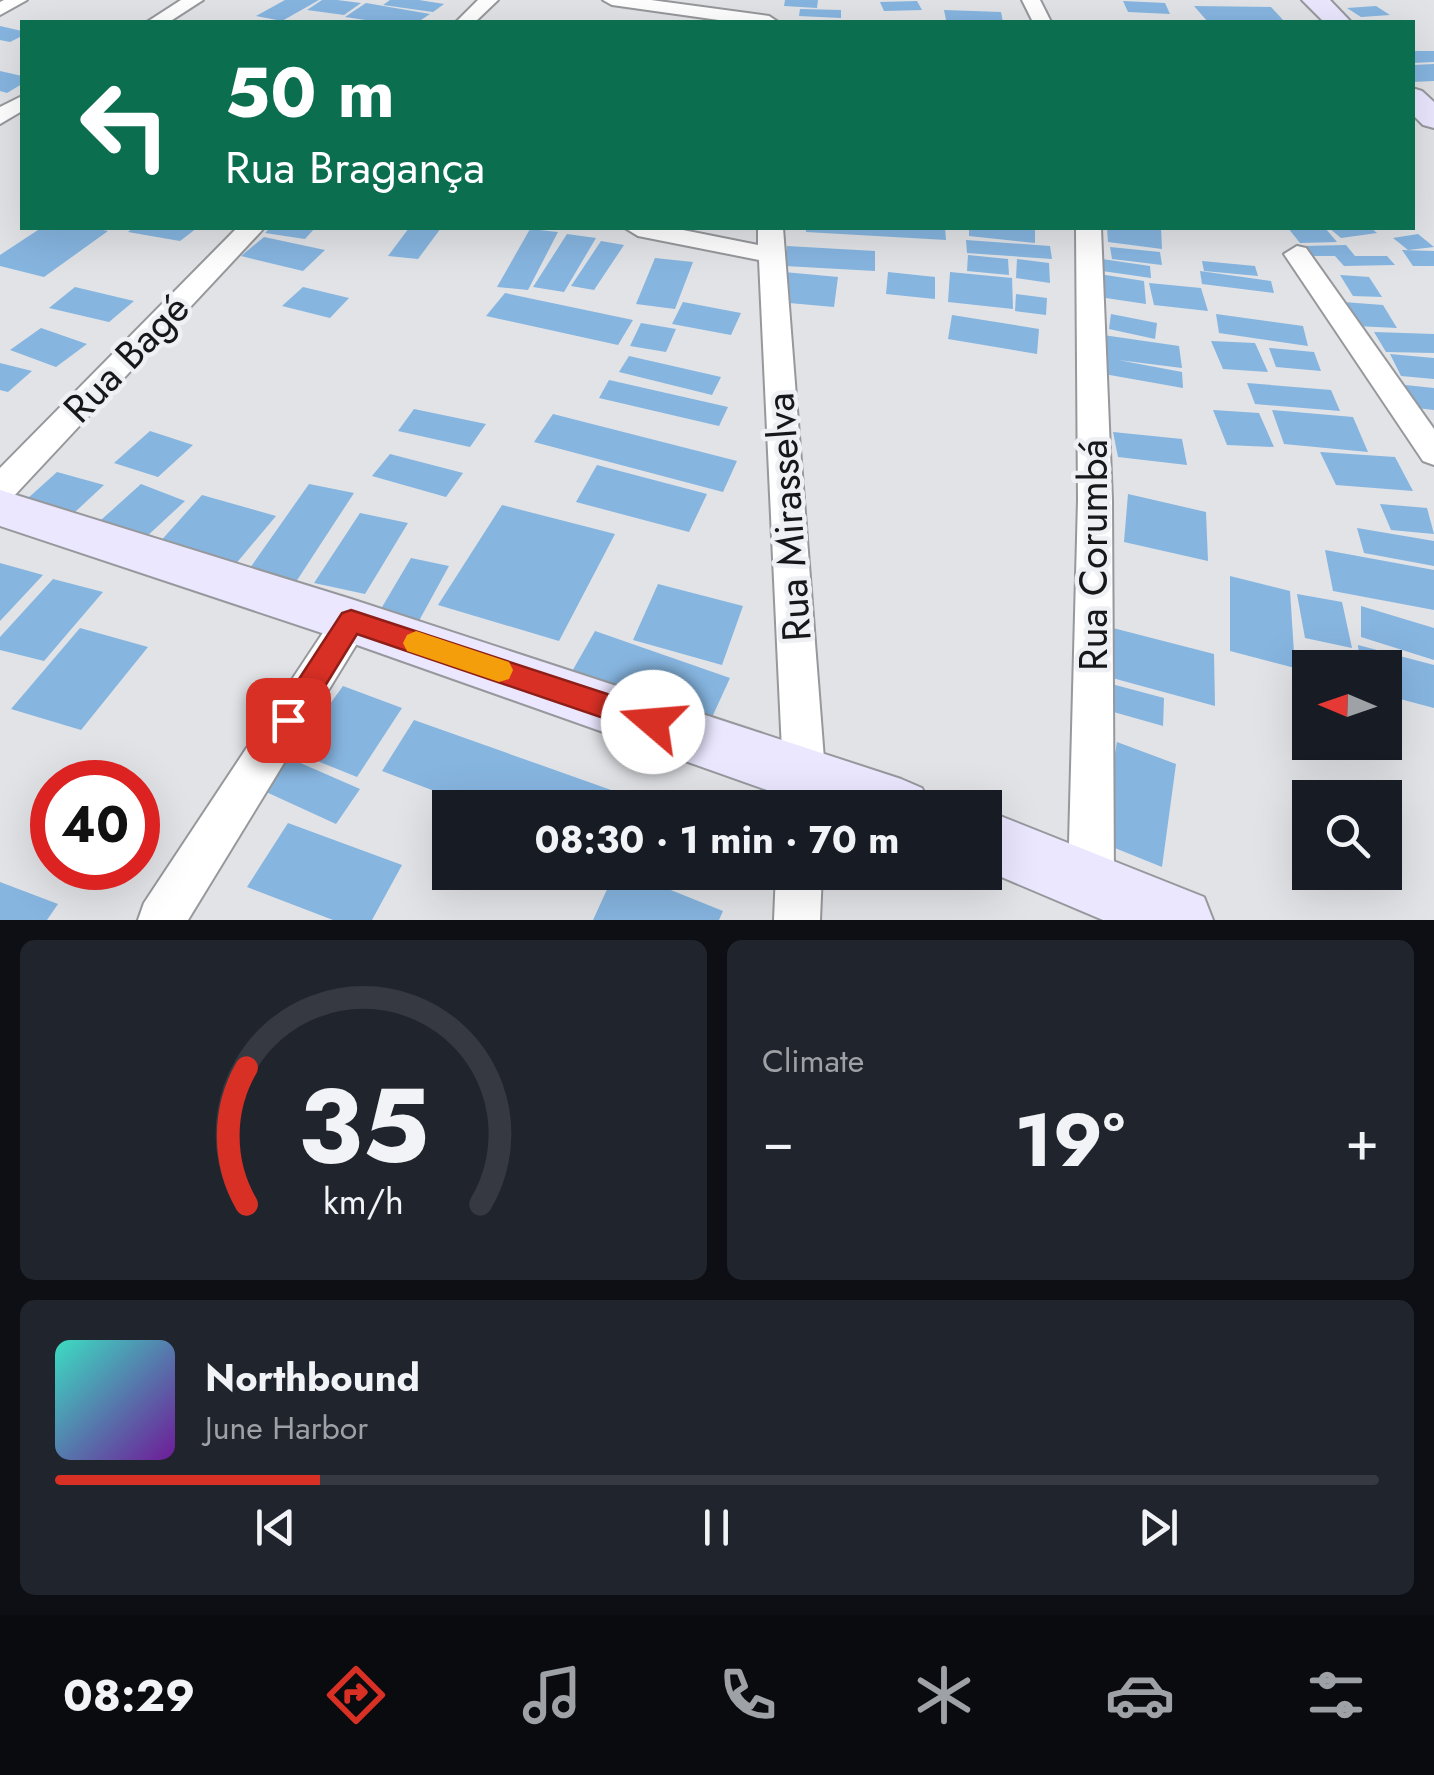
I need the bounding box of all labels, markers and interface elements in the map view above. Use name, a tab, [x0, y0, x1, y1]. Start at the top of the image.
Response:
text: 50 m	[225, 42, 395, 143]
icon: left	[60, 60, 190, 190]
text: Rua Bragança	[225, 135, 485, 200]
street label: Rua Bagé	[50, 280, 202, 436]
street label: Rua Mirasselva	[750, 391, 826, 643]
street label: Rua Corumbá	[1064, 439, 1122, 671]
north arrow	[1292, 650, 1402, 760]
map controls	[1292, 650, 1402, 890]
position arrow	[601, 670, 705, 774]
pin	[246, 678, 331, 763]
icon: arrive	[261, 693, 316, 748]
speed limit sign: 40	[30, 760, 160, 890]
button: search	[1292, 780, 1402, 890]
text: 08:30 · 1 min · 70 m	[535, 812, 899, 867]
text: Climate	[762, 1038, 864, 1084]
text: 35	[298, 1051, 429, 1201]
text: 19°	[1014, 1086, 1125, 1194]
text: −	[762, 1101, 794, 1181]
text: +	[1345, 1101, 1379, 1181]
text: km/h	[323, 1176, 404, 1227]
text: Northbound	[205, 1350, 420, 1405]
text: June Harbor	[205, 1405, 368, 1451]
icon: previous	[248, 1500, 303, 1555]
icon: pause	[689, 1500, 744, 1555]
icon: next	[1131, 1500, 1186, 1555]
icon: directions	[321, 1660, 391, 1730]
icon: music	[517, 1660, 587, 1730]
icon: phone	[713, 1660, 783, 1730]
icon: climate	[909, 1660, 979, 1730]
icon: car	[1105, 1660, 1175, 1730]
icon: filters	[1301, 1660, 1371, 1730]
text: 08:29	[63, 1663, 195, 1728]

